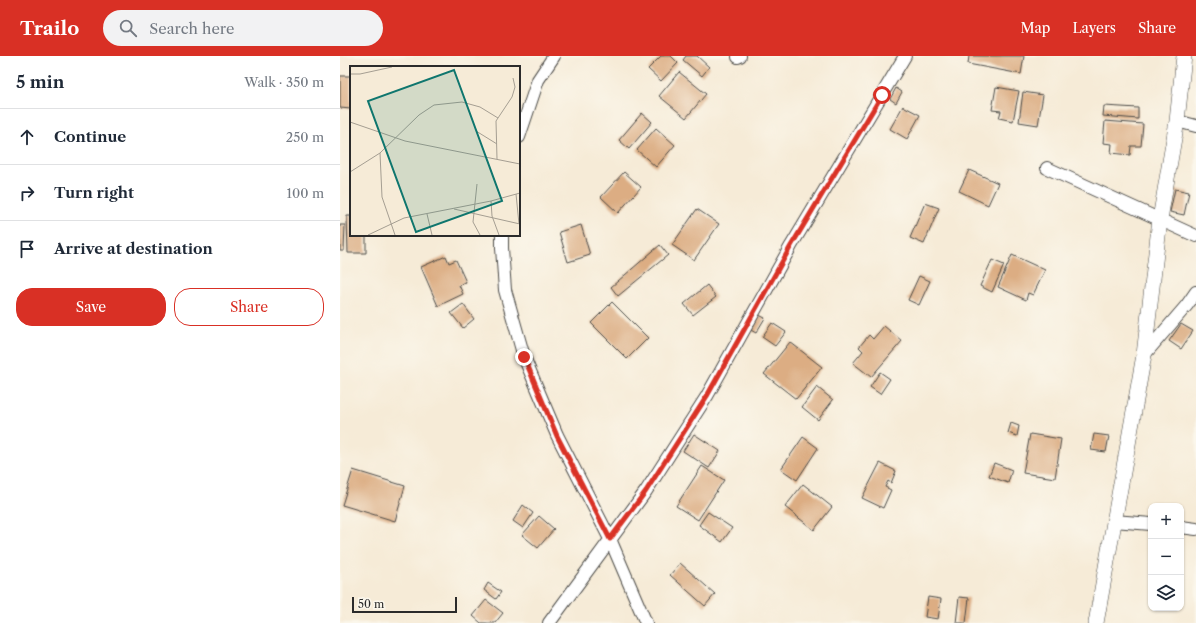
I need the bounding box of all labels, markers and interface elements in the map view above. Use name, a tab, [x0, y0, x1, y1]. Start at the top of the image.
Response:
search box	[103, 10, 383, 46]
text: Trailo	[20, 17, 79, 40]
icon: search	[117, 17, 139, 39]
text: Search here	[149, 19, 234, 38]
text: Map	[1020, 19, 1050, 37]
text: Layers	[1072, 19, 1116, 37]
text: Share	[1138, 19, 1176, 37]
inset map	[350, 66, 520, 236]
text: 5 min	[16, 72, 64, 92]
text: Walk · 350 m	[244, 74, 324, 90]
route start	[873, 86, 891, 104]
icon: ahead	[16, 126, 38, 148]
text: Continue	[54, 127, 126, 146]
text: 250 m	[286, 129, 324, 145]
icon: right	[16, 182, 38, 204]
text: Turn right	[54, 183, 134, 202]
text: 100 m	[286, 185, 324, 201]
icon: arrive	[16, 238, 38, 260]
text: Arrive at destination	[54, 239, 213, 258]
button: Save	[16, 288, 166, 326]
button: Share	[174, 288, 324, 326]
route end	[515, 348, 533, 366]
map controls	[1148, 503, 1184, 611]
button: +	[1148, 503, 1184, 539]
button: −	[1148, 539, 1184, 575]
button: layers	[1148, 575, 1184, 611]
scale bar	[352, 595, 457, 614]
text: 50 m	[358, 597, 384, 611]

